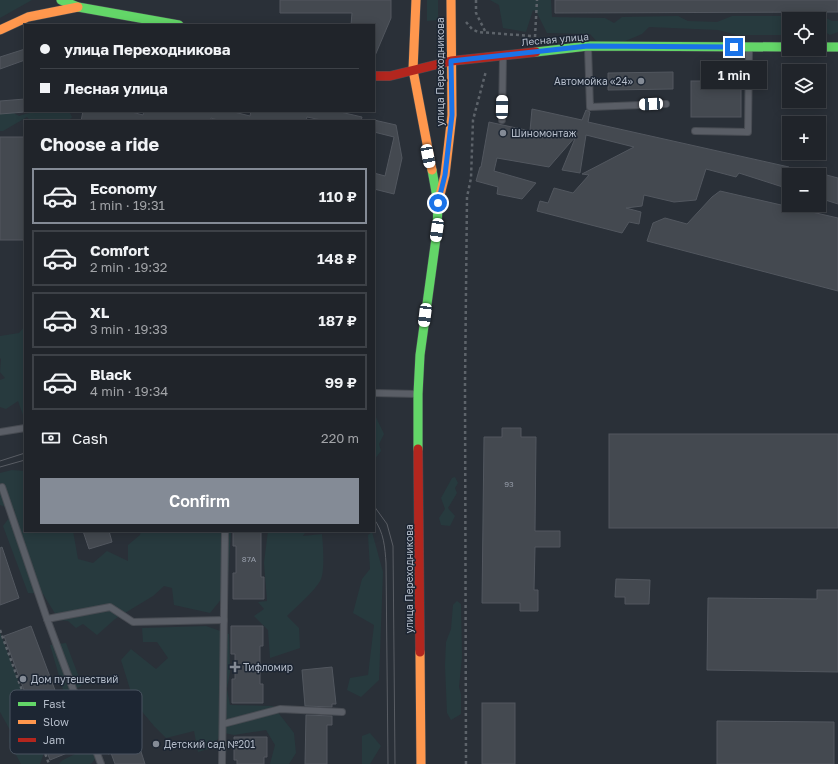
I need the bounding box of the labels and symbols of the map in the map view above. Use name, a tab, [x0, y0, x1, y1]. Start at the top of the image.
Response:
street label: улица Переходникова	[434, 17, 446, 127]
street label: Лесная улица	[521, 30, 589, 48]
route end	[725, 38, 743, 56]
callout: 1 min	[701, 61, 767, 89]
place label: Автомойка «24»	[554, 75, 633, 87]
marker: Автомойка «24»	[636, 76, 646, 86]
car	[496, 95, 508, 119]
car	[639, 97, 663, 111]
place label: Шиномонтаж	[511, 127, 577, 139]
marker: Шиномонтаж	[498, 128, 508, 138]
car	[420, 143, 436, 169]
route start	[429, 194, 447, 212]
car	[429, 217, 445, 243]
car	[418, 302, 432, 328]
house number: 93	[504, 479, 514, 489]
street label: улица Переходникова	[403, 524, 415, 634]
house number: 87А	[242, 554, 257, 564]
place label: Тифломир	[243, 661, 293, 673]
marker: Тифломир	[230, 662, 240, 672]
place label: Дом путешествий	[31, 673, 118, 685]
marker: Дом путешествий	[18, 674, 28, 684]
legend	[10, 690, 142, 754]
text: Fast	[43, 697, 66, 710]
text: Slow	[43, 715, 69, 728]
text: Jam	[43, 733, 65, 746]
place label: Детский сад №201	[164, 738, 255, 750]
marker: Детский сад №201	[151, 739, 161, 749]

